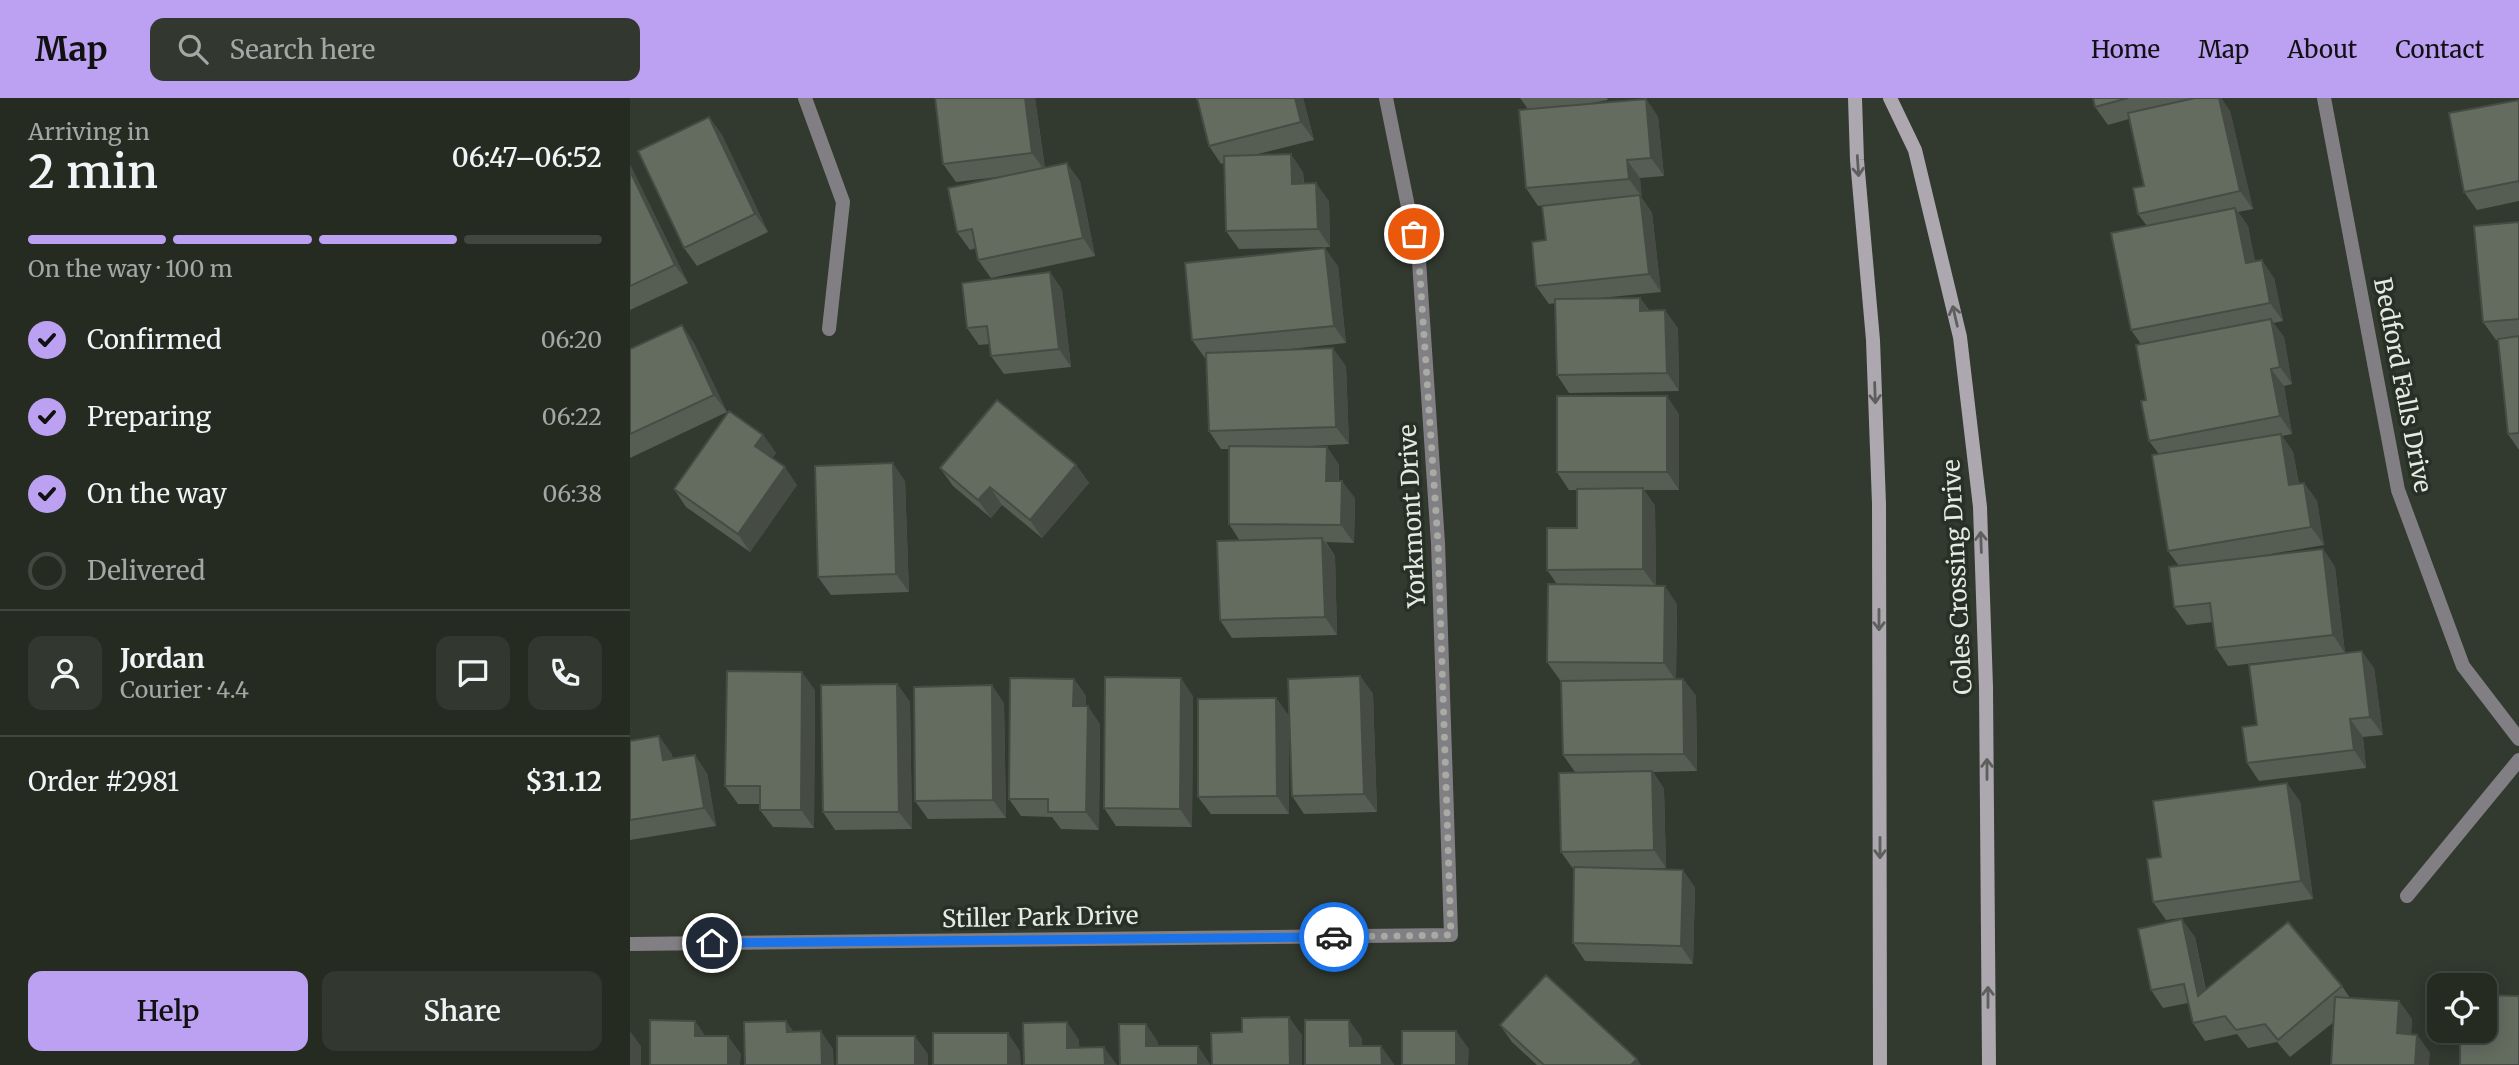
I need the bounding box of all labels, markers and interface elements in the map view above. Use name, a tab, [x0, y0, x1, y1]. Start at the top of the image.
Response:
search box	[150, 18, 640, 81]
text: Map	[35, 29, 108, 70]
icon: search	[174, 30, 212, 68]
text: Search here	[230, 33, 375, 66]
text: Home	[2091, 34, 2160, 65]
text: Map	[2198, 34, 2249, 65]
text: About	[2287, 34, 2357, 65]
text: Contact	[2395, 34, 2484, 65]
text: Arriving in	[28, 117, 150, 146]
text: 06:47–06:52	[452, 141, 602, 174]
text: 2 min	[28, 143, 158, 201]
one-way arrow	[1852, 154, 1865, 177]
pin	[1384, 204, 1444, 264]
icon: bag	[1395, 215, 1433, 253]
text: On the way · 100 m	[28, 254, 233, 283]
street label: Bedford Falls Drive	[2367, 275, 2439, 495]
one-way arrow	[1947, 305, 1961, 328]
icon: check	[28, 321, 66, 359]
text: Confirmed	[87, 323, 222, 356]
text: 06:20	[541, 325, 602, 354]
one-way arrow	[1869, 381, 1882, 404]
icon: check	[28, 398, 66, 436]
text: Preparing	[87, 400, 211, 433]
text: 06:22	[542, 402, 602, 431]
street label: Yorkmont Drive	[1392, 424, 1432, 609]
street label: Coles Crossing Drive	[1935, 459, 1979, 695]
icon: check	[28, 475, 66, 513]
text: On the way	[87, 477, 227, 510]
text: 06:38	[543, 479, 602, 508]
one-way arrow	[1975, 531, 1988, 554]
text: Delivered	[87, 554, 206, 587]
one-way arrow	[1872, 609, 1886, 632]
button: person	[28, 636, 102, 710]
button: chat	[436, 636, 510, 710]
button: phone	[528, 636, 602, 710]
text: Jordan	[120, 642, 205, 675]
text: Courier · 4.4	[120, 675, 249, 704]
one-way arrow	[1980, 758, 1994, 781]
text: Order #2981	[28, 765, 179, 798]
text: $31.12	[525, 765, 602, 798]
one-way arrow	[1873, 836, 1887, 859]
street label: Stiller Park Drive	[941, 900, 1139, 934]
courier	[1299, 902, 1369, 972]
pin	[682, 913, 742, 973]
icon: car	[1315, 918, 1353, 956]
icon: home	[693, 924, 731, 962]
button: Help	[28, 971, 308, 1051]
button: Share	[322, 971, 602, 1051]
map controls	[2427, 973, 2497, 1043]
button: locate	[2427, 973, 2497, 1043]
one-way arrow	[1981, 986, 1995, 1009]

